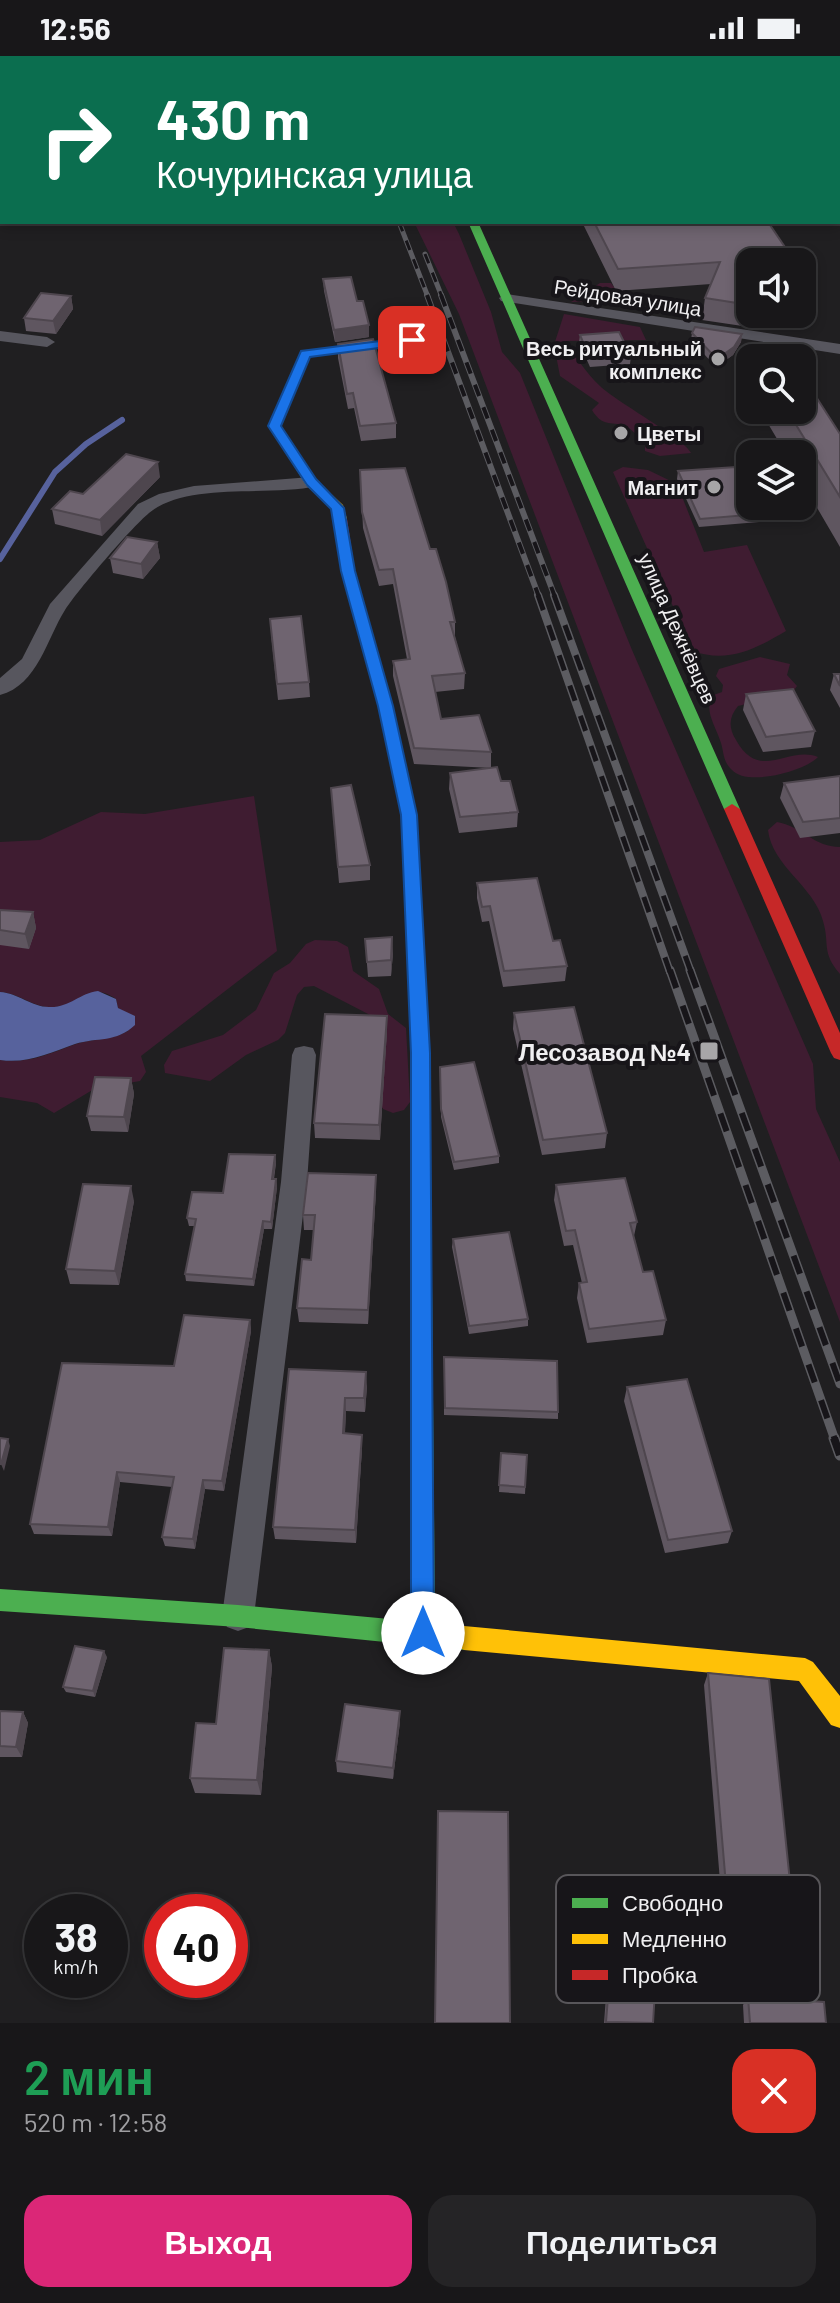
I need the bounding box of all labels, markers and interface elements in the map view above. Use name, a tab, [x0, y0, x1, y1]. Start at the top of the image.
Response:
text: 12:56	[40, 10, 111, 46]
text: 430 m	[156, 84, 310, 151]
icon: right	[24, 88, 128, 192]
text: Кочуринская улица	[156, 152, 473, 195]
map controls	[736, 248, 816, 520]
button: sound	[736, 248, 816, 328]
street label: Рейдовая улица	[553, 274, 704, 321]
pin	[378, 306, 446, 374]
icon: arrive	[390, 318, 434, 362]
place label: Весь ритуальный комплекс	[526, 336, 702, 383]
button: search	[736, 344, 816, 424]
marker: Весь ритуальный комплекс	[709, 350, 727, 368]
place label: Цветы	[637, 421, 701, 445]
marker: Цветы	[612, 424, 630, 442]
button: layers	[736, 440, 816, 520]
place label: Магнит	[627, 475, 698, 499]
marker: Магнит	[705, 478, 723, 496]
street label: улица Дежнёвцев	[634, 549, 722, 707]
place label: Лесозавод №4	[518, 1037, 691, 1066]
marker: Лесозавод №4	[698, 1040, 720, 1062]
position arrow	[381, 1591, 465, 1675]
legend	[556, 1875, 820, 2003]
text: Свободно	[622, 1889, 723, 1916]
speed limit sign: 40	[144, 1894, 248, 1998]
text: 38	[54, 1912, 98, 1960]
text: Медленно	[622, 1925, 727, 1952]
text: km/h	[53, 1954, 99, 1978]
text: Пробка	[622, 1961, 698, 1988]
text: 2 мин	[24, 2047, 154, 2105]
button: close	[732, 2049, 816, 2133]
text: 520 m · 12:58	[24, 2106, 167, 2137]
button: Выход	[24, 2195, 412, 2287]
button: Поделиться	[428, 2195, 816, 2287]

